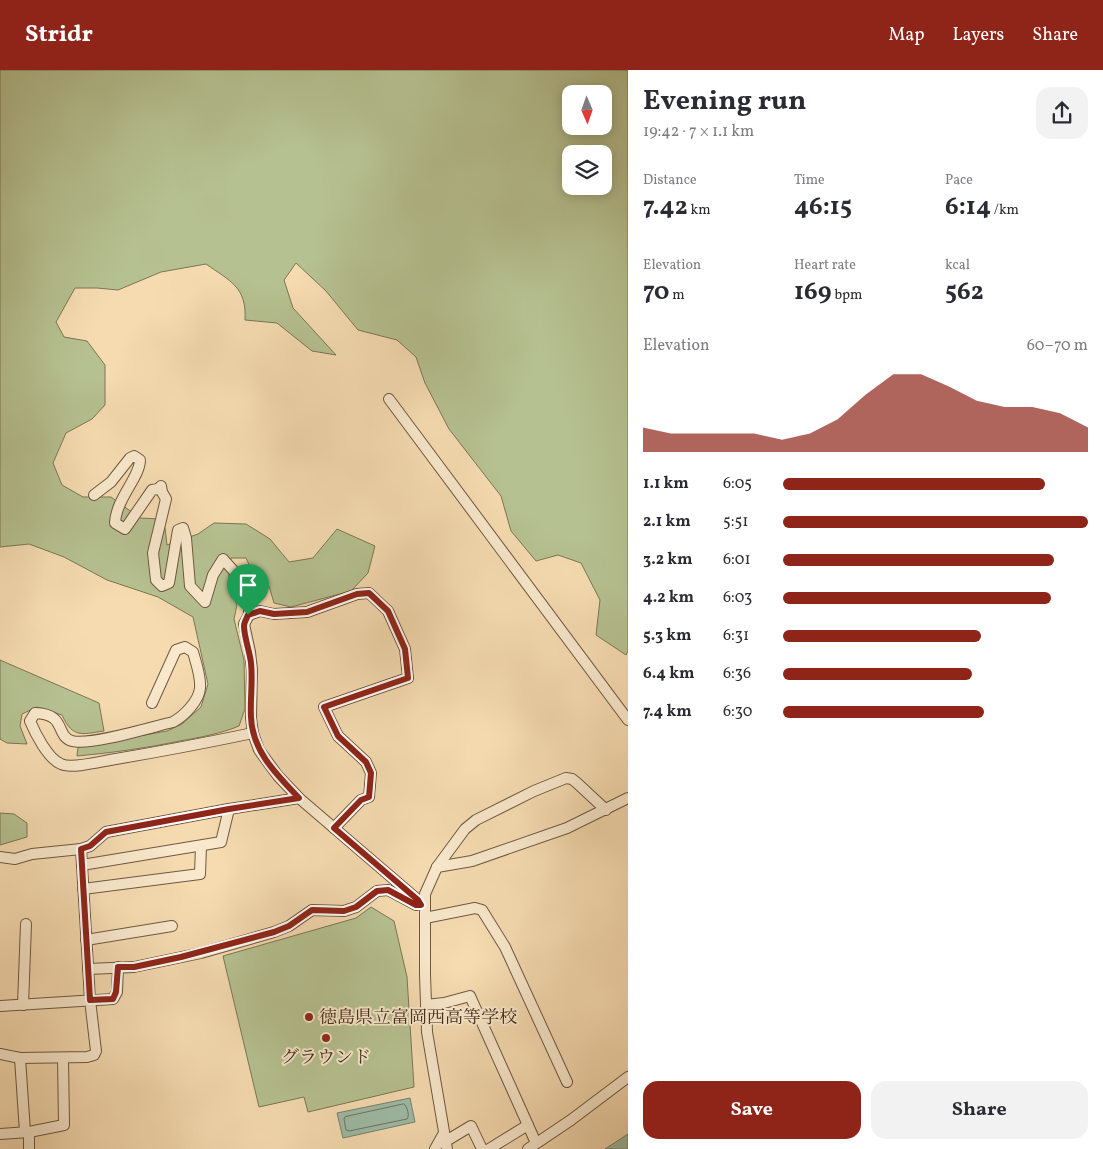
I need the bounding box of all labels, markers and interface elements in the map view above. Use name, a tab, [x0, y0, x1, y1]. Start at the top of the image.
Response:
text: Stridr	[25, 18, 93, 52]
text: Map	[888, 23, 924, 48]
text: Layers	[952, 23, 1004, 48]
text: Share	[1032, 23, 1078, 48]
text: Evening run	[643, 82, 807, 121]
north arrow	[562, 85, 612, 135]
map controls	[562, 85, 612, 195]
button: share	[1036, 87, 1088, 139]
text: 19:42 · 7 × 1.1 km	[643, 121, 754, 143]
button: layers	[562, 145, 612, 195]
text: Distance	[643, 171, 697, 190]
text: Time	[794, 171, 825, 190]
text: Pace	[945, 171, 973, 190]
text: 7.42	[643, 190, 688, 225]
text: 46:15	[794, 190, 852, 225]
text: 6:14	[945, 190, 991, 225]
text: km	[688, 201, 711, 220]
text: /km	[991, 201, 1019, 220]
text: Elevation	[643, 256, 701, 275]
text: Heart rate	[794, 256, 856, 275]
text: kcal	[945, 256, 970, 275]
text: 70	[643, 275, 669, 310]
text: 169	[794, 275, 832, 310]
text: 562	[945, 275, 984, 310]
text: m	[669, 286, 685, 305]
text: bpm	[832, 286, 862, 305]
text: Elevation	[643, 335, 710, 357]
text: 60–70 m	[1027, 335, 1088, 357]
text: 1.1 km	[643, 473, 689, 495]
text: 6:05	[723, 473, 752, 495]
text: 2.1 km	[643, 511, 691, 533]
text: 5:51	[723, 511, 748, 533]
text: 3.2 km	[643, 549, 692, 571]
text: 6:01	[723, 549, 751, 571]
pin	[227, 564, 269, 615]
icon: arrive	[234, 571, 262, 599]
text: 4.2 km	[643, 587, 694, 609]
text: 6:03	[723, 587, 752, 609]
text: 5.3 km	[643, 625, 691, 647]
text: 6:31	[723, 625, 749, 647]
text: 6.4 km	[643, 663, 694, 685]
text: 6:36	[723, 663, 751, 685]
text: 7.4 km	[643, 701, 692, 723]
text: 6:30	[723, 701, 752, 723]
place label: 徳島県立富岡西高等学校	[319, 1006, 517, 1031]
marker: 徳島県立富岡西高等学校	[303, 1011, 315, 1023]
marker: グラウンド	[320, 1032, 332, 1044]
place label: グラウンド	[281, 1046, 371, 1071]
button: Save	[643, 1081, 861, 1139]
button: Share	[871, 1081, 1088, 1139]

